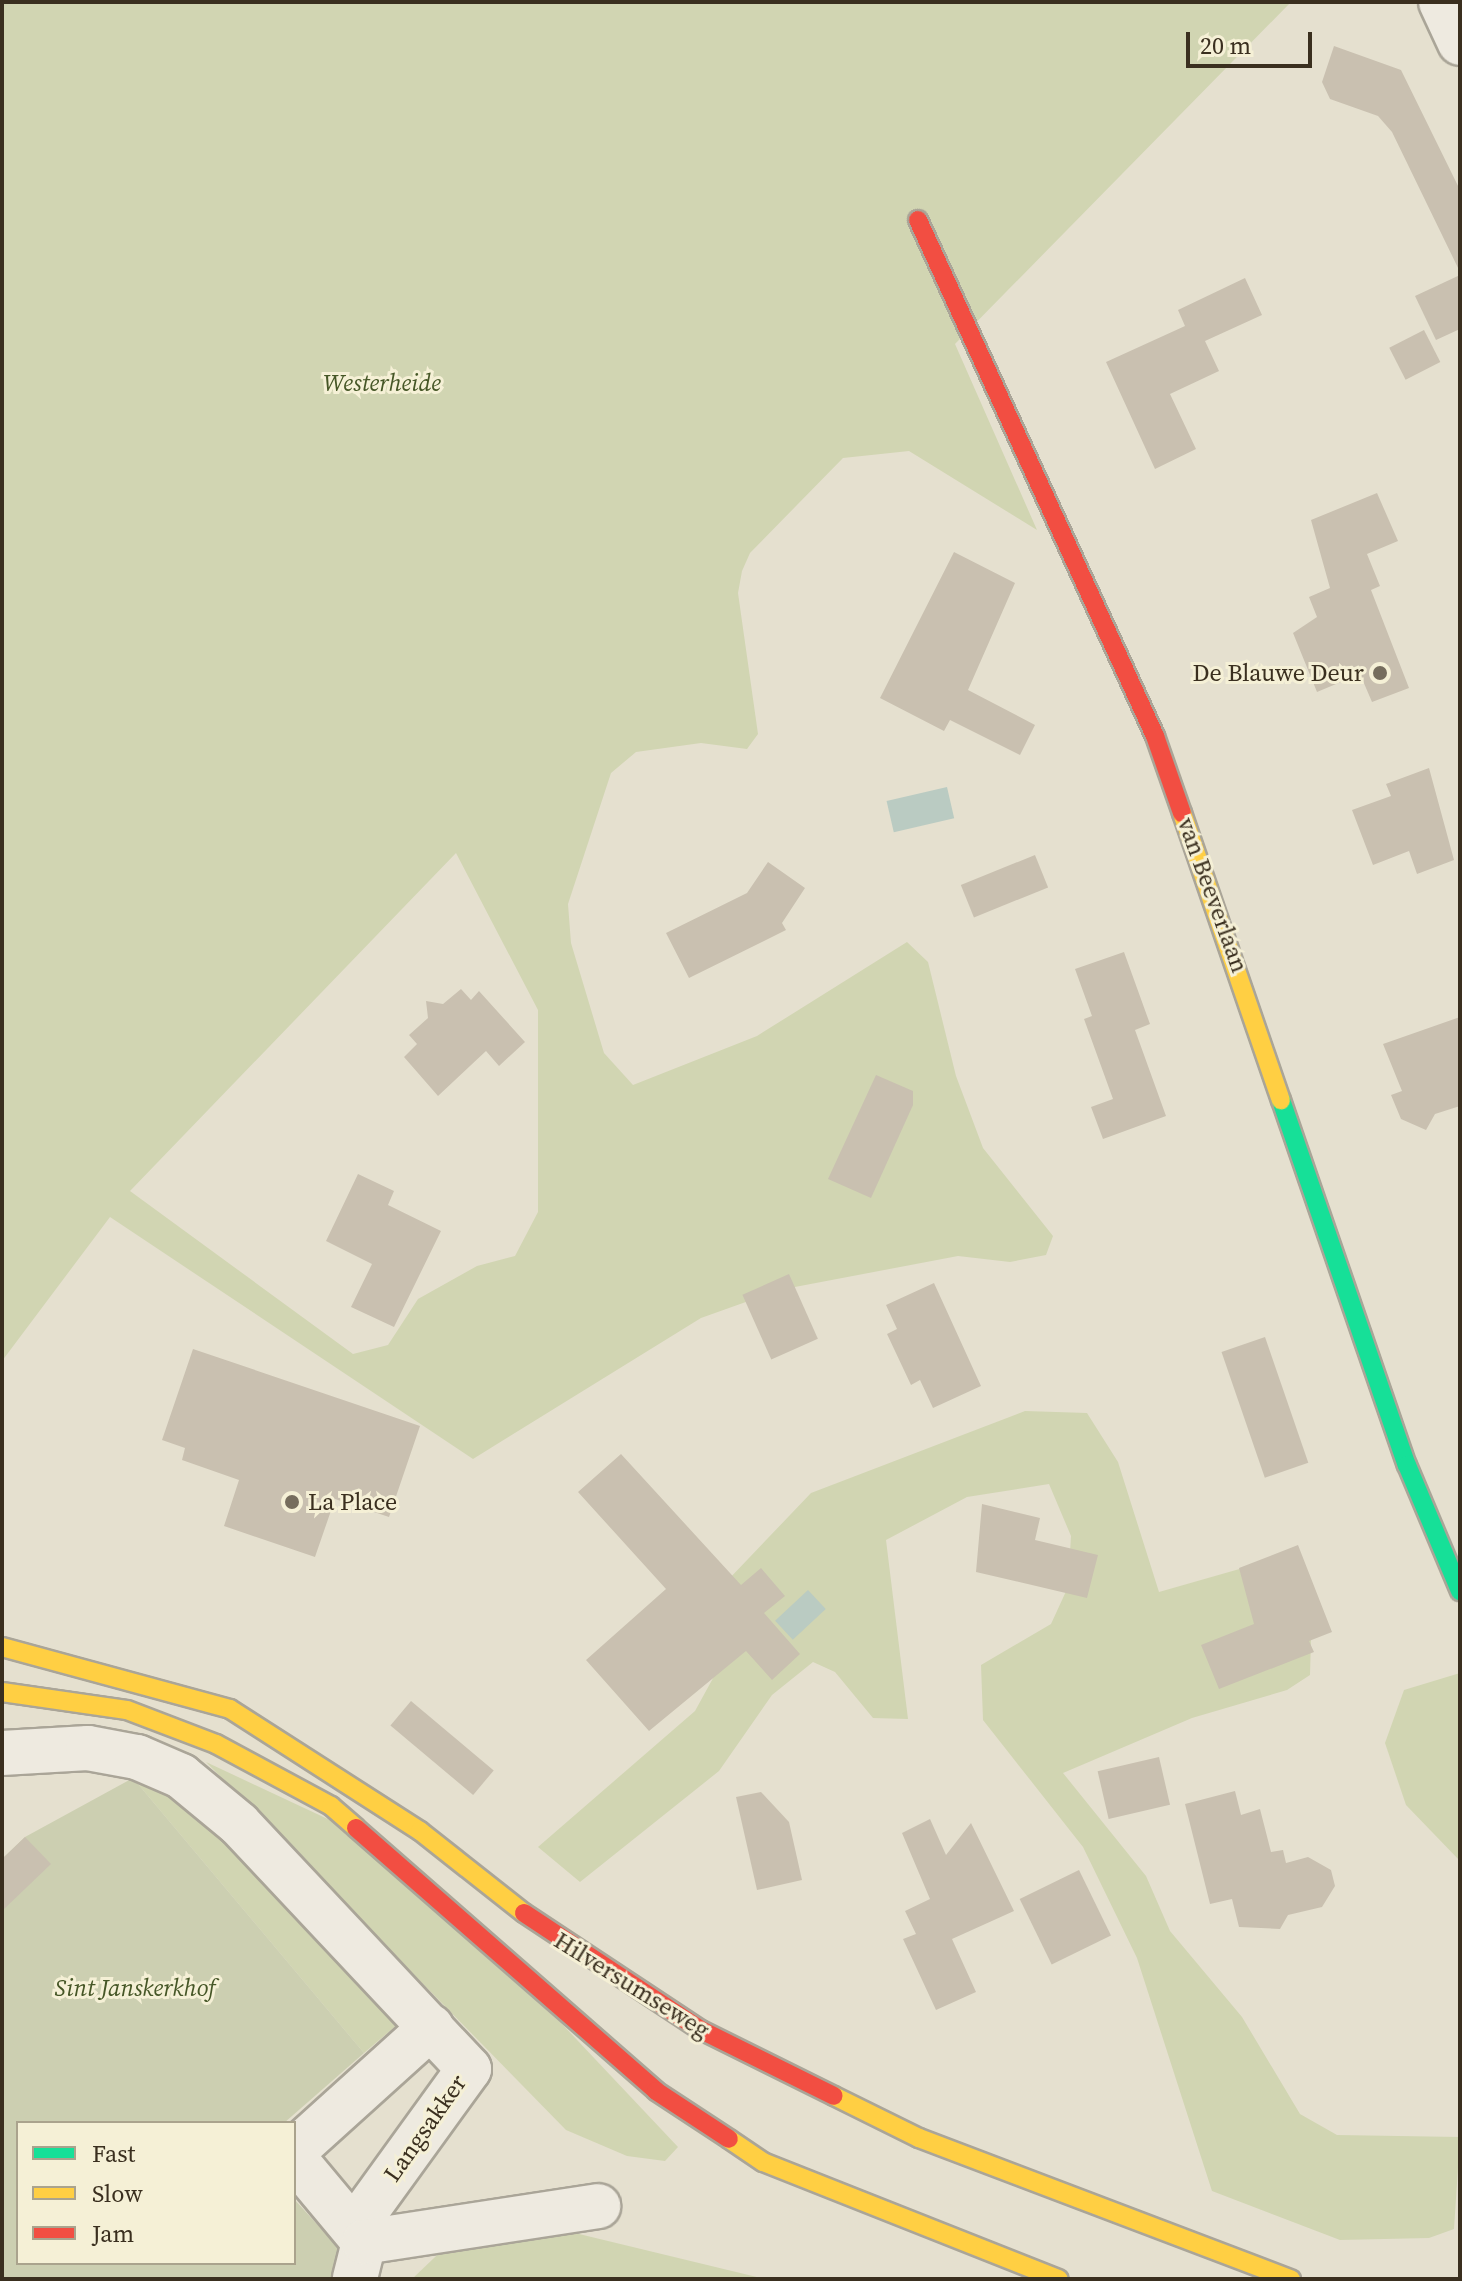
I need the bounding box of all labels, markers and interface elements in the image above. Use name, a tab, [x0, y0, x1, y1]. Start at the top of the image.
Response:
scale bar	[1190, 16, 1316, 66]
text: 20 m	[1200, 29, 1251, 62]
park label: Westerheide	[323, 369, 441, 397]
place label: De Blauwe Deur	[1193, 659, 1364, 687]
marker: De Blauwe Deur	[1371, 664, 1389, 682]
street label: van Beeverlaan	[1172, 814, 1254, 976]
place label: La Place	[308, 1488, 397, 1516]
marker: La Place	[283, 1493, 301, 1511]
street label: Hilversumseweg	[549, 1926, 715, 2044]
park label: Sint Janskerkhof	[55, 1974, 215, 2002]
street label: Langsakker	[378, 2069, 472, 2187]
legend	[16, 2121, 296, 2265]
text: Fast	[92, 2137, 135, 2170]
text: Slow	[92, 2177, 143, 2210]
text: Jam	[92, 2217, 134, 2250]

